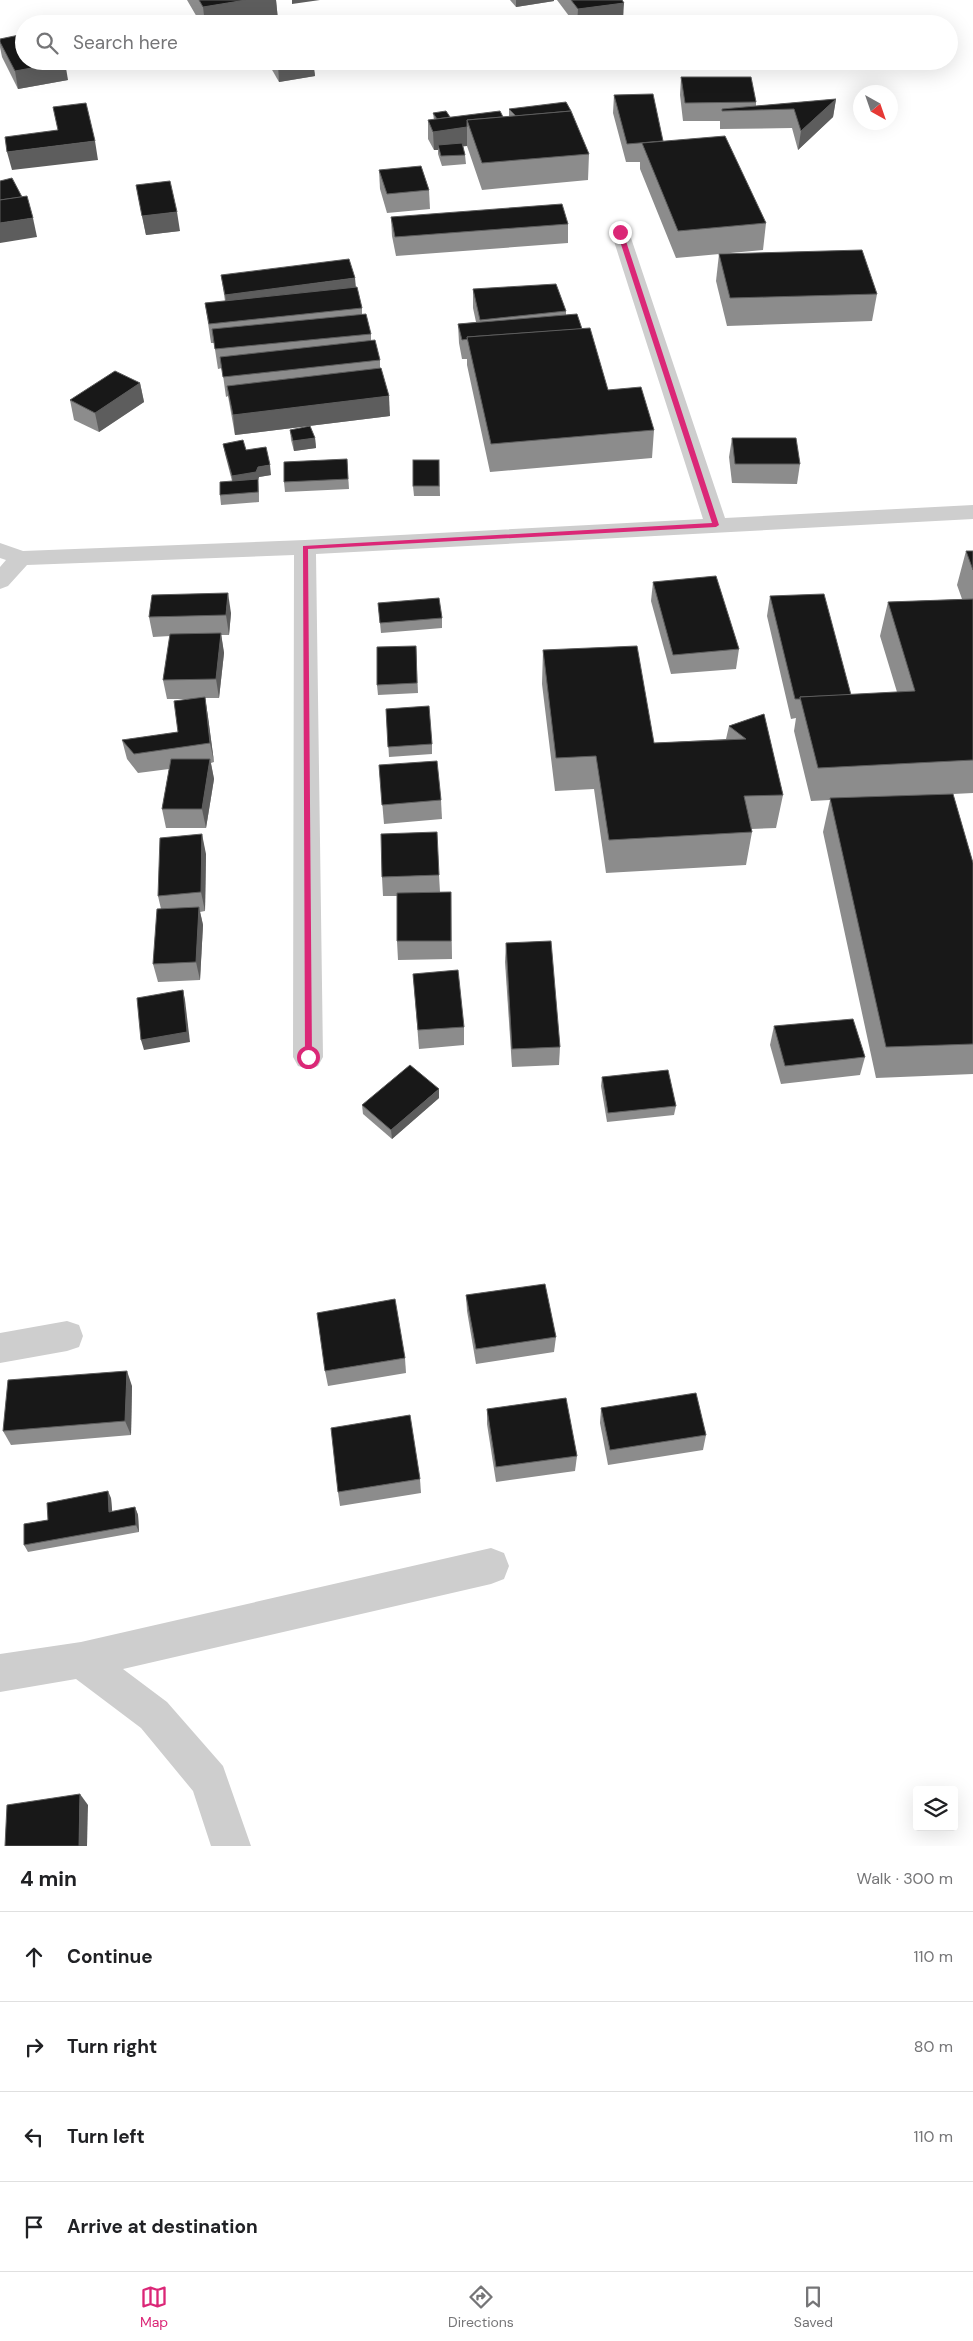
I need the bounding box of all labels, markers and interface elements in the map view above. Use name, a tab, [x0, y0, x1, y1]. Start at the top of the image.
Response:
search box	[15, 15, 958, 70]
icon: search	[33, 29, 61, 57]
text: Search here	[73, 30, 178, 55]
north arrow	[853, 85, 898, 130]
route end	[609, 221, 632, 244]
route start	[297, 1046, 320, 1069]
map controls	[913, 1786, 958, 1831]
button: layers	[913, 1786, 958, 1831]
text: 4 min	[20, 1865, 77, 1893]
text: Walk · 300 m	[856, 1868, 953, 1889]
icon: ahead	[20, 1943, 48, 1971]
text: Continue	[67, 1944, 153, 1969]
text: 110 m	[914, 1946, 953, 1967]
icon: right	[20, 2033, 48, 2061]
text: Turn right	[67, 2034, 157, 2059]
text: 80 m	[914, 2036, 953, 2057]
icon: left	[20, 2123, 48, 2151]
text: Turn left	[67, 2124, 145, 2149]
text: 110 m	[914, 2126, 953, 2147]
icon: arrive	[20, 2213, 48, 2241]
text: Arrive at destination	[67, 2214, 258, 2239]
tab: Map	[140, 2283, 168, 2331]
tab: Directions	[448, 2283, 514, 2331]
tab: Saved	[794, 2283, 833, 2331]

